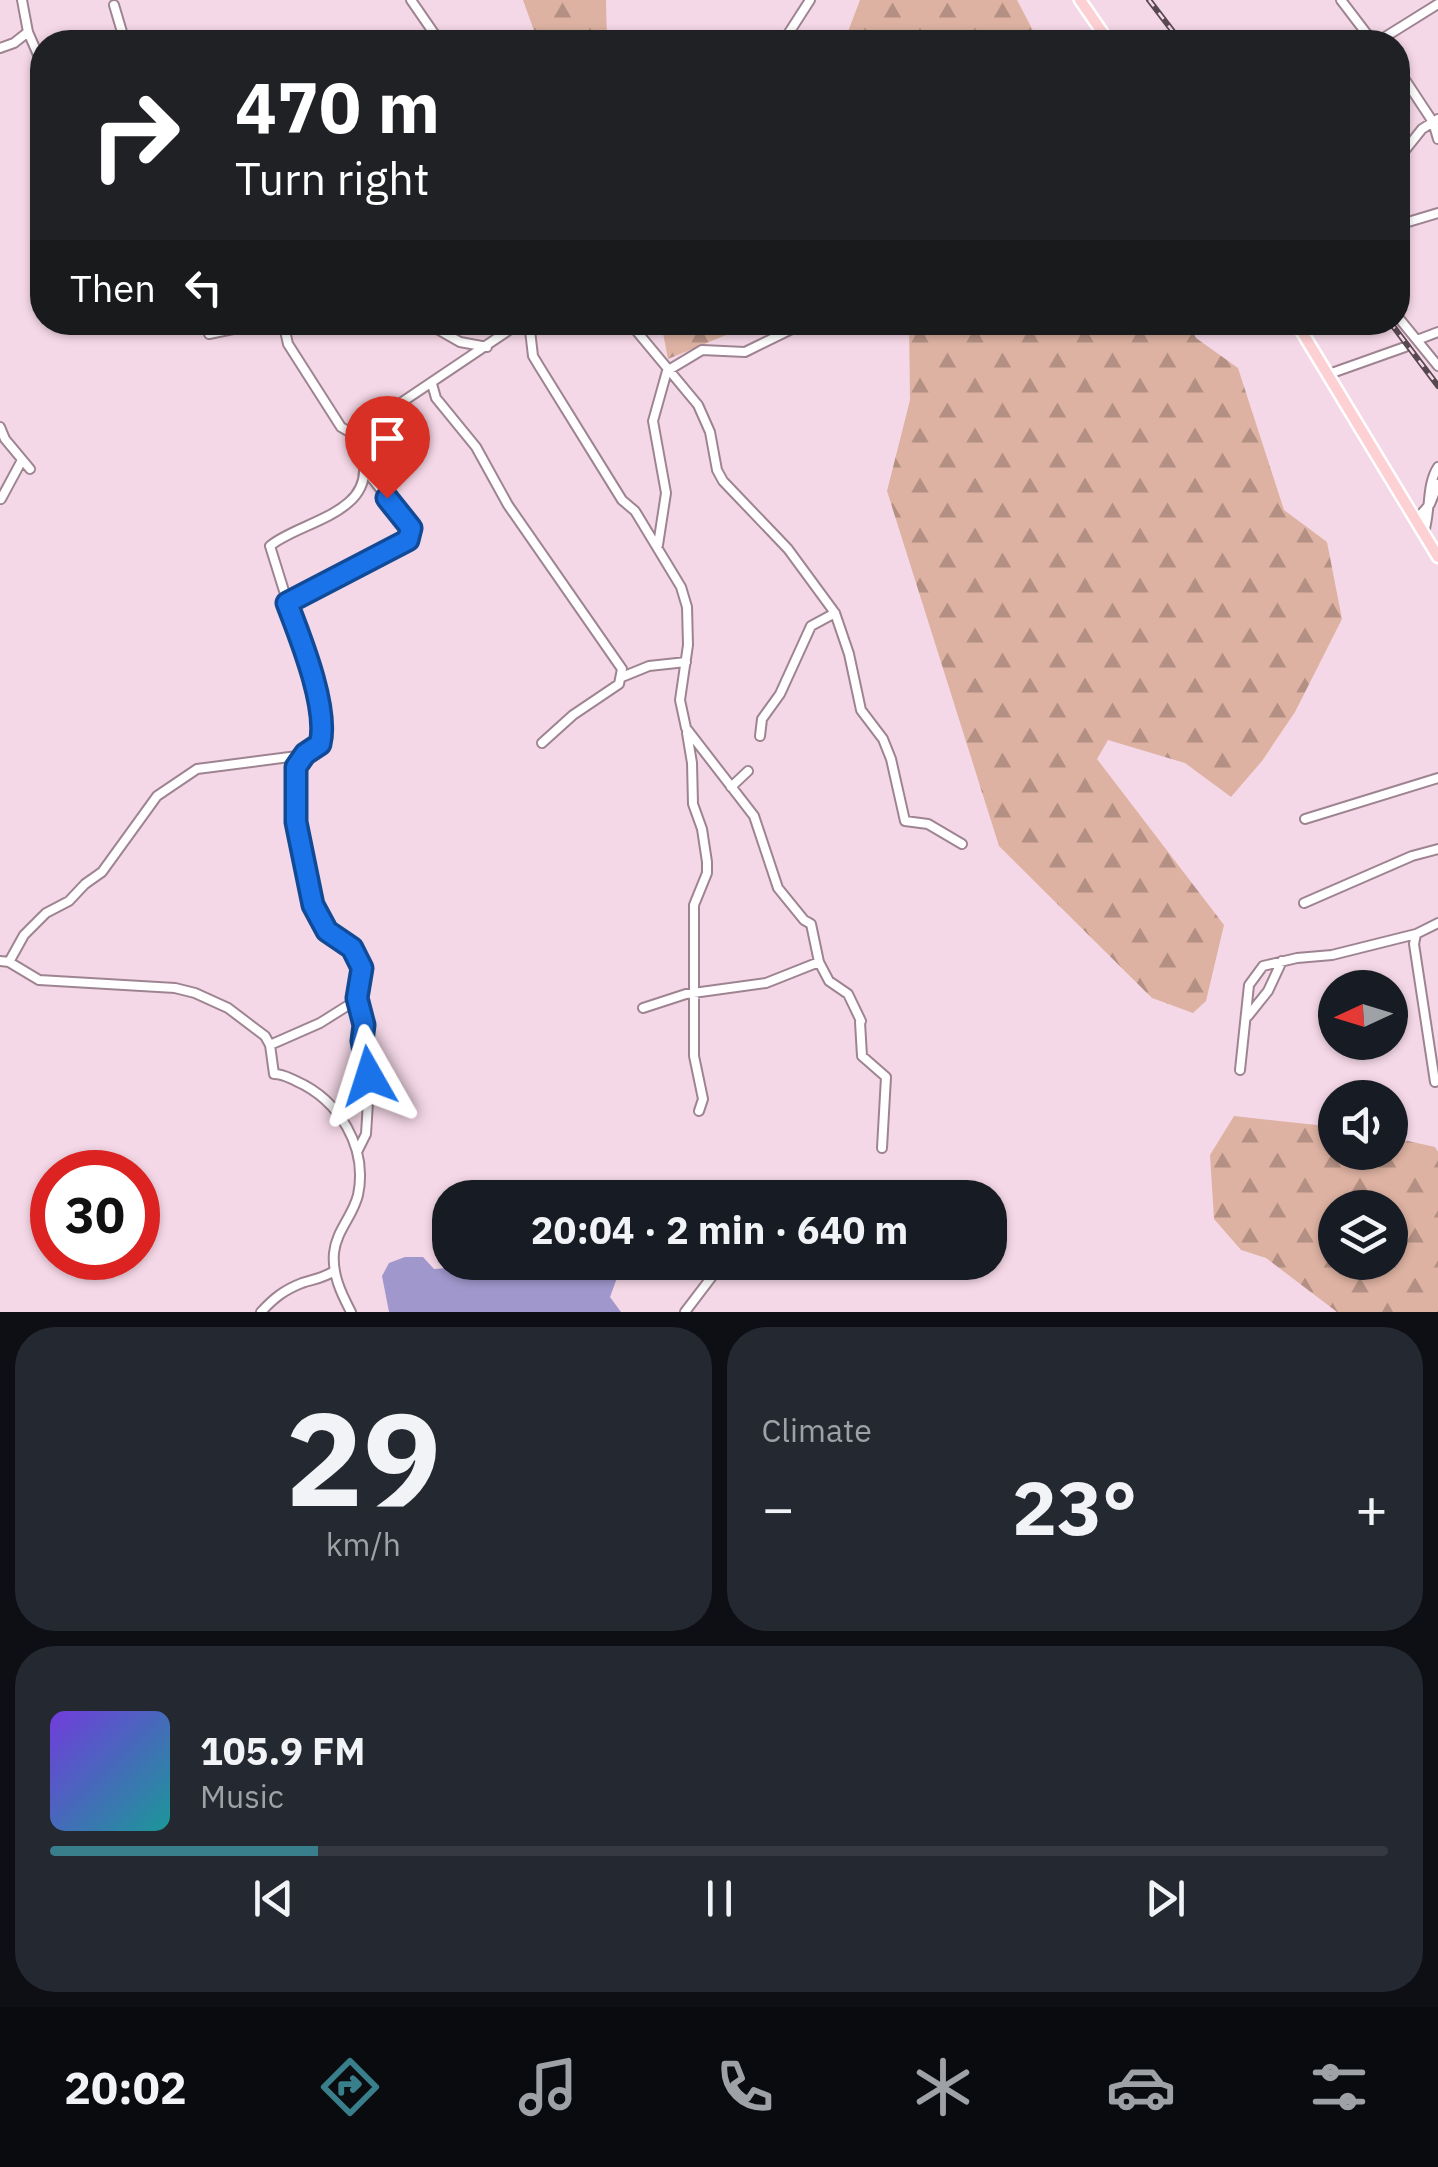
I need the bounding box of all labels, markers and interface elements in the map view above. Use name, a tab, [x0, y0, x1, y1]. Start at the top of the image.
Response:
text: 470 m	[235, 61, 440, 152]
icon: right	[70, 70, 200, 200]
text: Turn right	[235, 149, 430, 207]
icon: left	[176, 260, 231, 315]
text: Then	[70, 263, 156, 312]
pin	[345, 396, 430, 499]
icon: arrive	[360, 411, 415, 466]
north arrow	[1318, 970, 1408, 1060]
map controls	[1318, 970, 1408, 1280]
position arrow	[317, 1024, 421, 1128]
button: sound	[1318, 1080, 1408, 1170]
speed limit sign: 30	[30, 1150, 160, 1280]
button: layers	[1318, 1190, 1408, 1280]
text: 20:04 · 2 min · 640 m	[531, 1205, 908, 1254]
text: 29	[285, 1373, 441, 1542]
text: Climate	[762, 1409, 872, 1451]
text: 23°	[1012, 1458, 1137, 1556]
text: −	[762, 1472, 795, 1543]
text: +	[1355, 1472, 1388, 1543]
text: km/h	[326, 1523, 401, 1565]
text: 105.9 FM	[200, 1726, 365, 1775]
text: Music	[200, 1775, 284, 1817]
icon: previous	[246, 1871, 301, 1926]
icon: pause	[692, 1871, 747, 1926]
icon: next	[1138, 1871, 1193, 1926]
icon: directions	[315, 2052, 385, 2122]
icon: music	[513, 2052, 583, 2122]
icon: phone	[710, 2052, 780, 2122]
icon: climate	[908, 2052, 978, 2122]
icon: car	[1106, 2052, 1176, 2122]
icon: filters	[1304, 2052, 1374, 2122]
text: 20:02	[64, 2058, 187, 2116]

